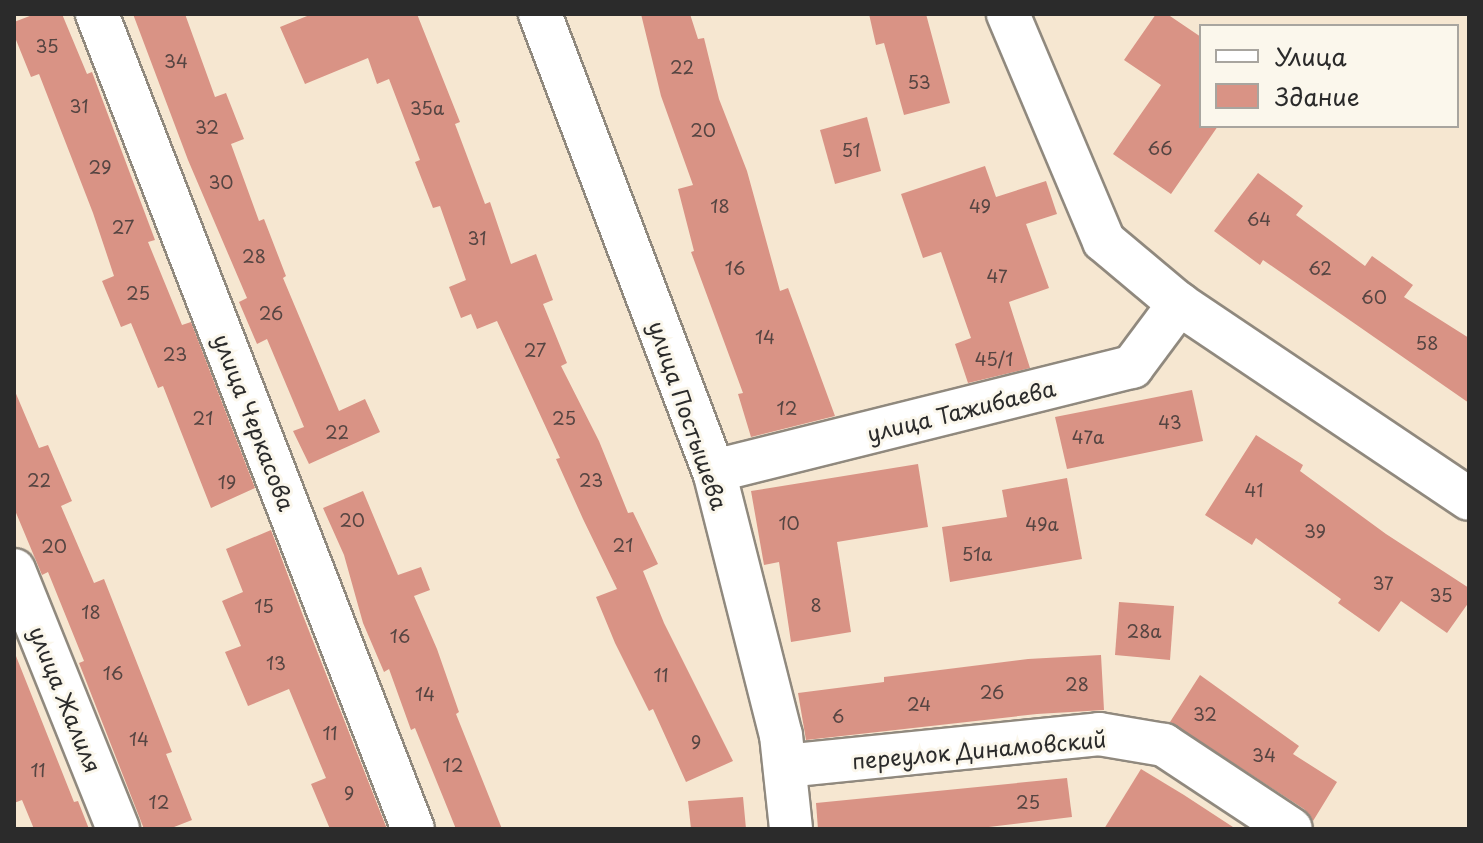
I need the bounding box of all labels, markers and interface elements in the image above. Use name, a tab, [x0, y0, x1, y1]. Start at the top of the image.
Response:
legend	[1199, 24, 1459, 128]
house number: 35	[35, 35, 59, 57]
text: Улица	[1275, 38, 1347, 74]
house number: 34	[164, 50, 188, 72]
house number: 22	[670, 56, 694, 78]
house number: 53	[907, 71, 931, 93]
text: Здание	[1275, 78, 1360, 114]
house number: 31	[70, 95, 88, 117]
house number: 35а	[410, 97, 444, 119]
house number: 32	[195, 116, 219, 138]
house number: 20	[690, 119, 716, 141]
house number: 66	[1148, 137, 1172, 159]
house number: 51	[841, 139, 861, 161]
house number: 29	[89, 156, 111, 178]
house number: 30	[208, 171, 234, 193]
house number: 18	[710, 195, 730, 217]
house number: 49	[969, 195, 991, 217]
house number: 64	[1247, 208, 1271, 230]
house number: 27	[112, 216, 134, 238]
house number: 31	[468, 227, 486, 249]
house number: 28	[242, 245, 266, 267]
house number: 16	[725, 257, 745, 279]
house number: 62	[1308, 257, 1332, 279]
house number: 47	[986, 265, 1008, 287]
house number: 25	[126, 282, 150, 304]
house number: 60	[1361, 286, 1387, 308]
house number: 26	[259, 302, 283, 324]
street label: улица Постышева	[644, 317, 734, 513]
house number: 14	[755, 326, 775, 348]
street label: улица Черкасова	[209, 329, 301, 515]
house number: 58	[1416, 332, 1438, 354]
house number: 27	[524, 339, 546, 361]
house number: 23	[163, 343, 187, 365]
house number: 45/1	[975, 348, 1013, 370]
street label: улица Тажибаева	[864, 374, 1058, 446]
house number: 12	[777, 397, 797, 419]
house number: 21	[193, 407, 213, 429]
house number: 25	[552, 407, 576, 429]
house number: 43	[1158, 411, 1182, 433]
house number: 22	[325, 421, 349, 443]
house number: 47а	[1072, 426, 1104, 448]
house number: 22	[27, 469, 51, 491]
house number: 23	[579, 469, 603, 491]
house number: 19	[218, 471, 236, 493]
house number: 41	[1245, 479, 1263, 501]
house number: 20	[339, 509, 365, 531]
house number: 10	[778, 512, 800, 534]
house number: 49а	[1025, 513, 1059, 535]
house number: 39	[1304, 520, 1326, 542]
house number: 21	[613, 534, 633, 556]
house number: 20	[41, 535, 67, 557]
house number: 51а	[962, 543, 992, 565]
house number: 37	[1372, 572, 1394, 594]
house number: 35	[1429, 584, 1453, 606]
house number: 8	[810, 594, 822, 616]
house number: 15	[254, 595, 274, 617]
house number: 18	[81, 601, 101, 623]
house number: 28а	[1126, 620, 1162, 642]
street label: улица Жалиля	[24, 621, 108, 777]
house number: 16	[390, 625, 410, 647]
house number: 13	[266, 652, 286, 674]
house number: 16	[103, 662, 123, 684]
house number: 11	[653, 664, 669, 686]
house number: 28	[1065, 673, 1089, 695]
house number: 26	[980, 681, 1004, 703]
house number: 14	[415, 683, 435, 705]
house number: 24	[907, 693, 931, 715]
house number: 32	[1193, 703, 1217, 725]
house number: 6	[832, 705, 844, 727]
house number: 11	[322, 722, 338, 744]
street label: переулок Динамовский	[850, 725, 1108, 773]
house number: 14	[129, 728, 149, 750]
house number: 9	[691, 731, 701, 753]
house number: 34	[1252, 744, 1276, 766]
house number: 12	[443, 754, 463, 776]
house number: 11	[30, 759, 46, 781]
house number: 9	[344, 782, 354, 804]
house number: 12	[149, 791, 169, 813]
house number: 25	[1016, 791, 1040, 813]

